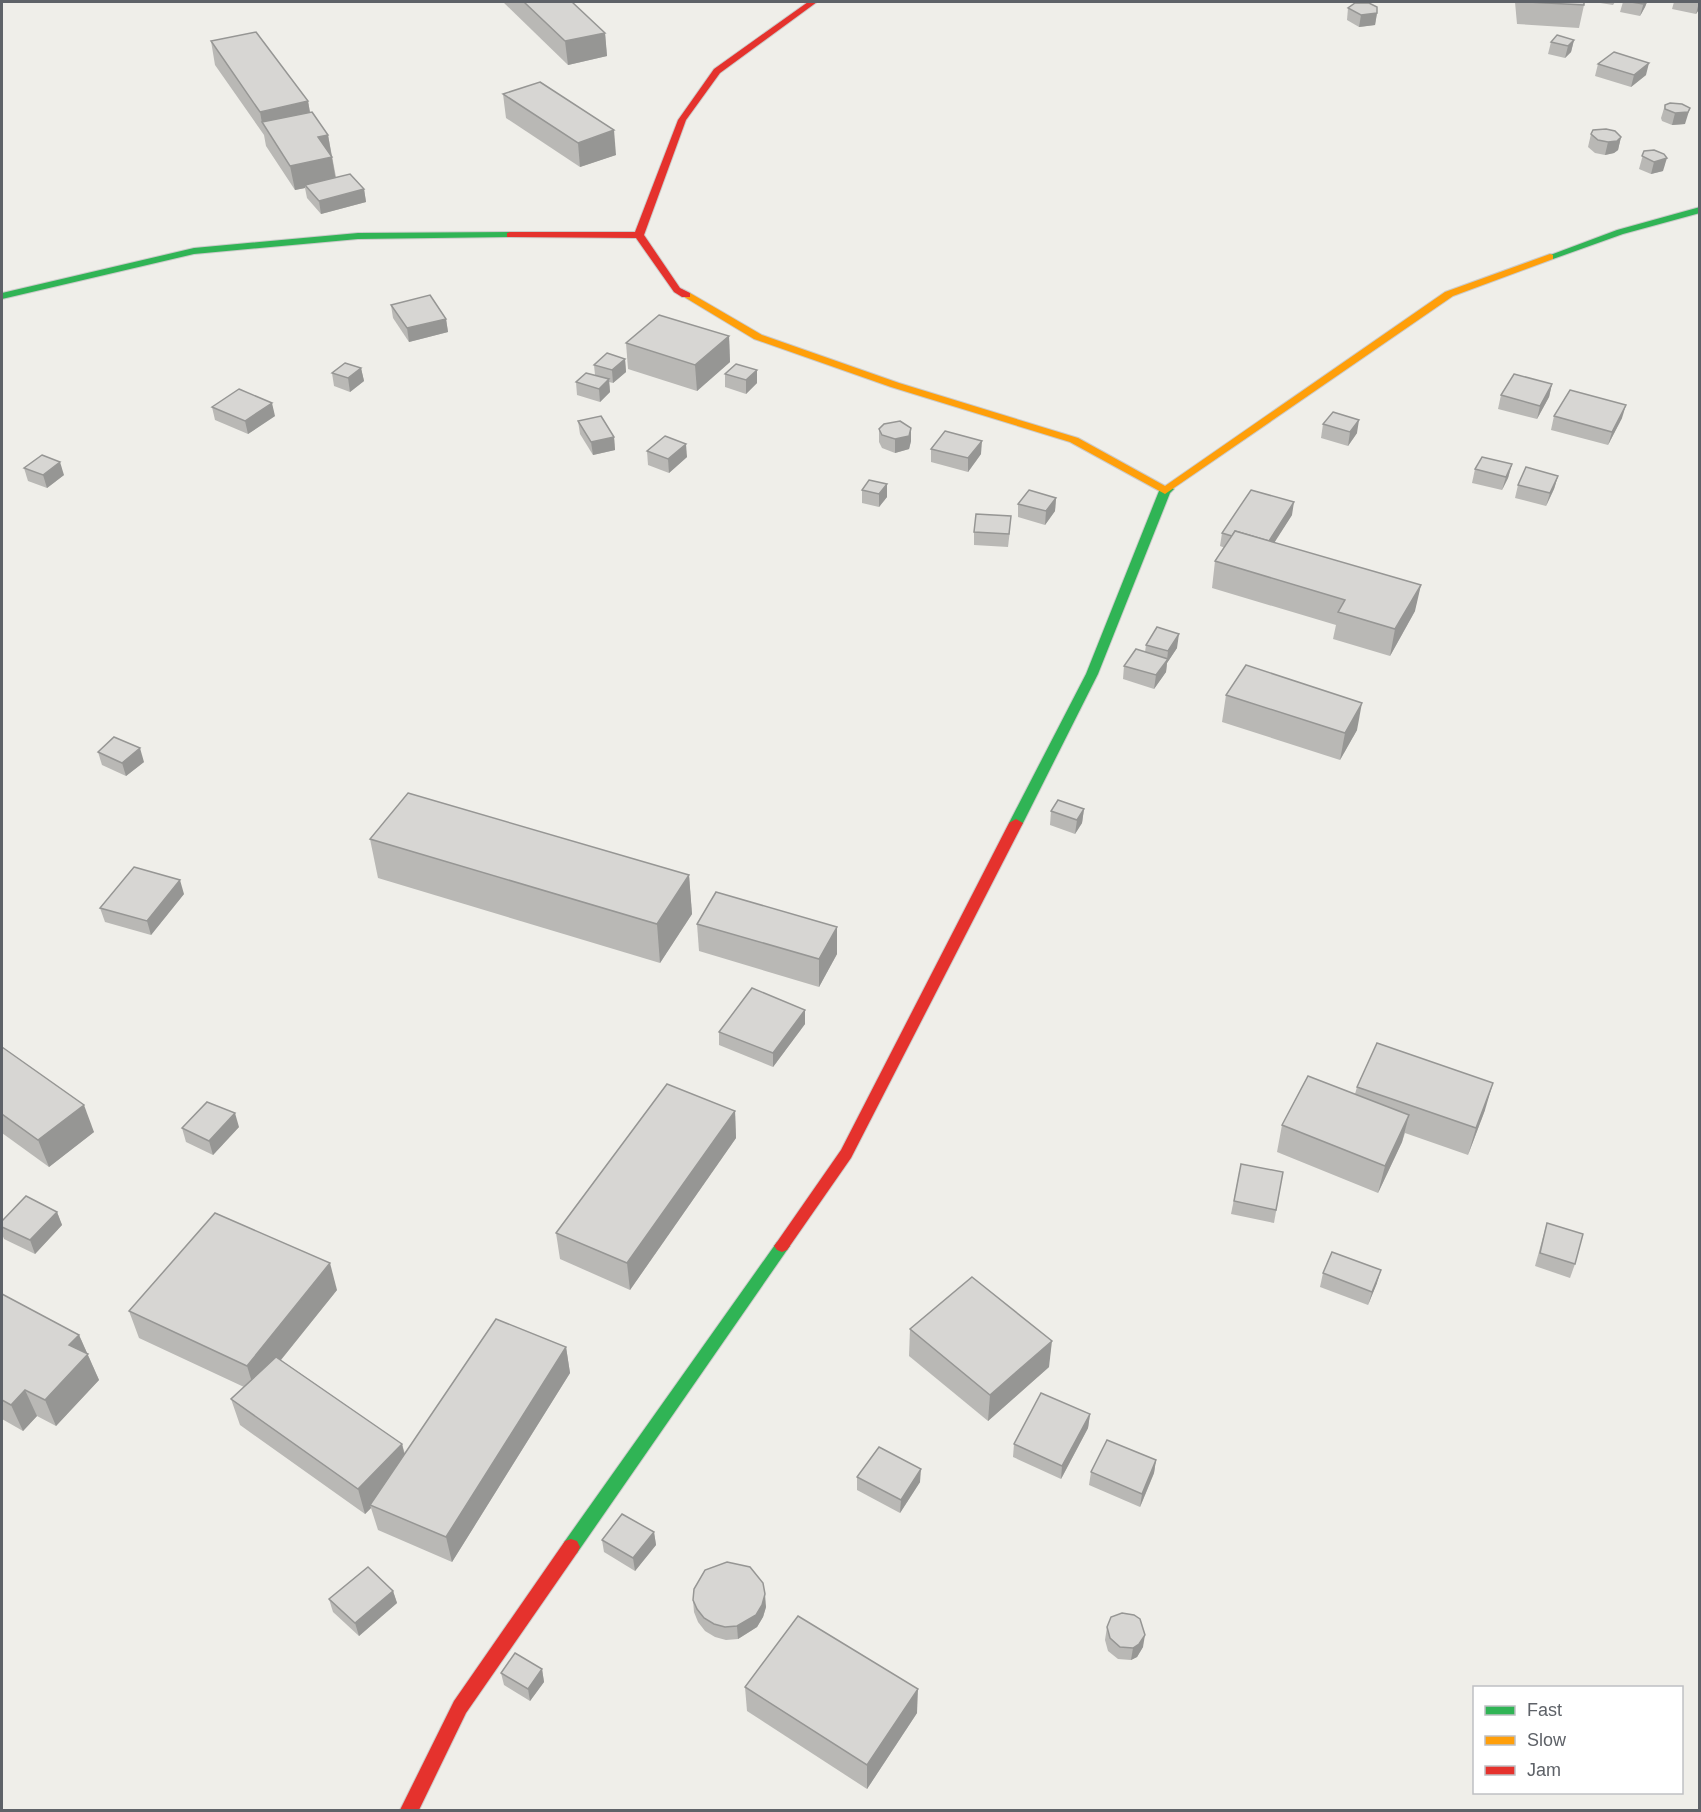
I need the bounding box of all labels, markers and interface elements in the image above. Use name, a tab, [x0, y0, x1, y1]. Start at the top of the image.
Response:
legend	[1473, 1686, 1683, 1794]
text: Fast	[1527, 1700, 1562, 1720]
text: Slow	[1527, 1730, 1567, 1750]
text: Jam	[1527, 1760, 1561, 1780]

